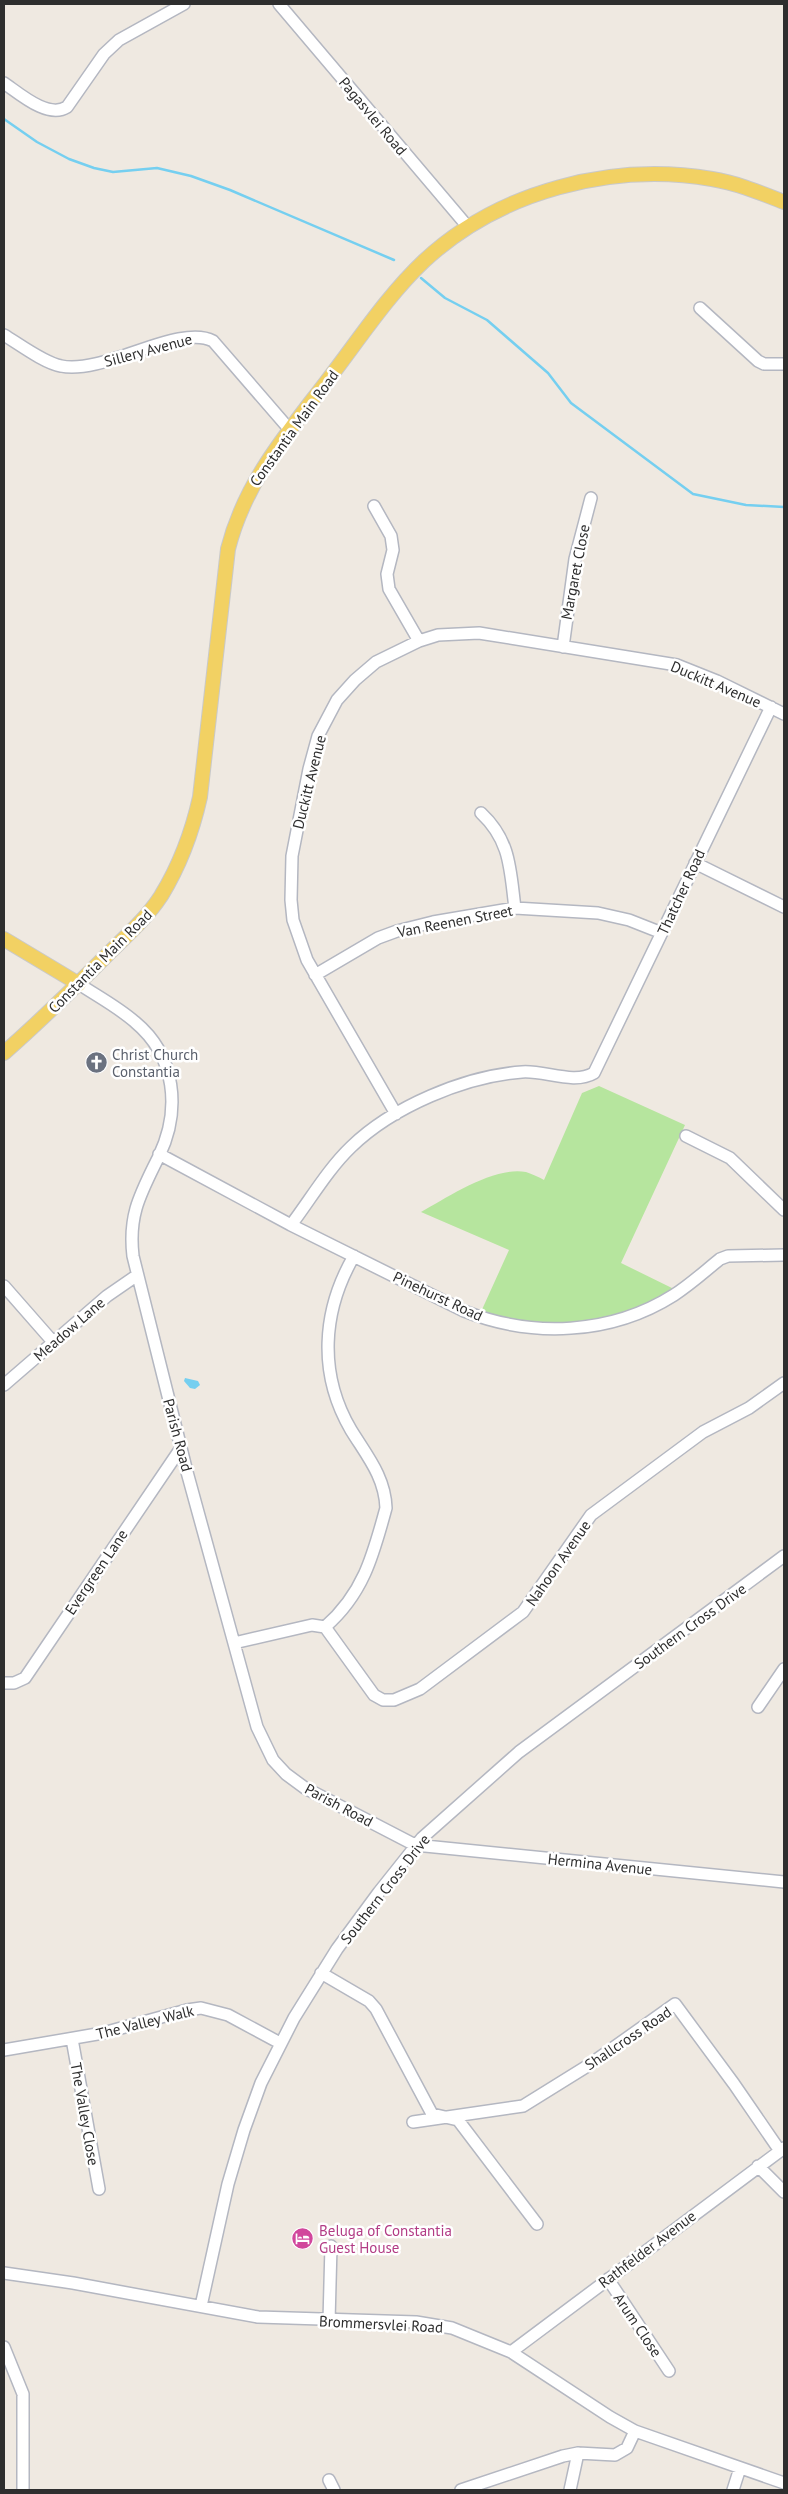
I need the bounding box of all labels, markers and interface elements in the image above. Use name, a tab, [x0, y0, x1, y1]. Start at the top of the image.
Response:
street label: Pagasvlei Road	[335, 73, 411, 159]
street label: Sillery Avenue	[102, 329, 194, 371]
street label: Constantia Main Road	[245, 366, 343, 490]
street label: Margaret Close	[556, 523, 594, 621]
street label: Duckitt Avenue	[668, 656, 764, 712]
street label: Duckitt Avenue	[288, 733, 330, 831]
street label: Thatcher Road	[653, 846, 709, 938]
street label: Van Reenen Street	[395, 901, 514, 942]
street label: Constantia Main Road	[44, 905, 156, 1017]
place label: Christ Church Constantia	[112, 1045, 198, 1081]
church icon: Christ Church Constantia	[84, 1051, 108, 1075]
street label: Pinehurst Road	[390, 1267, 486, 1325]
street label: Meadow Lane	[29, 1293, 109, 1365]
street label: Parish Road	[159, 1396, 197, 1474]
street label: Nahoon Avenue	[521, 1516, 595, 1610]
street label: Evergreen Lane	[60, 1526, 132, 1618]
street label: Southern Cross Drive	[630, 1579, 750, 1673]
street label: Parish Road	[302, 1779, 376, 1831]
street label: Southern Cross Drive	[336, 1830, 434, 1948]
street label: Hermina Avenue	[547, 1849, 653, 1879]
street label: The Valley Walk	[94, 2000, 197, 2043]
street label: Shallcross Road	[581, 2002, 675, 2074]
street label: The Valley Close	[67, 2061, 103, 2167]
street label: Rathfelder Avenue	[594, 2206, 700, 2292]
place label: Beluga of Constantia Guest House	[319, 2221, 452, 2257]
hotel icon: Beluga of Constantia Guest House	[291, 2227, 315, 2251]
street label: Arum Close	[610, 2289, 666, 2361]
street label: Brommersvlei Road	[318, 2311, 444, 2337]

